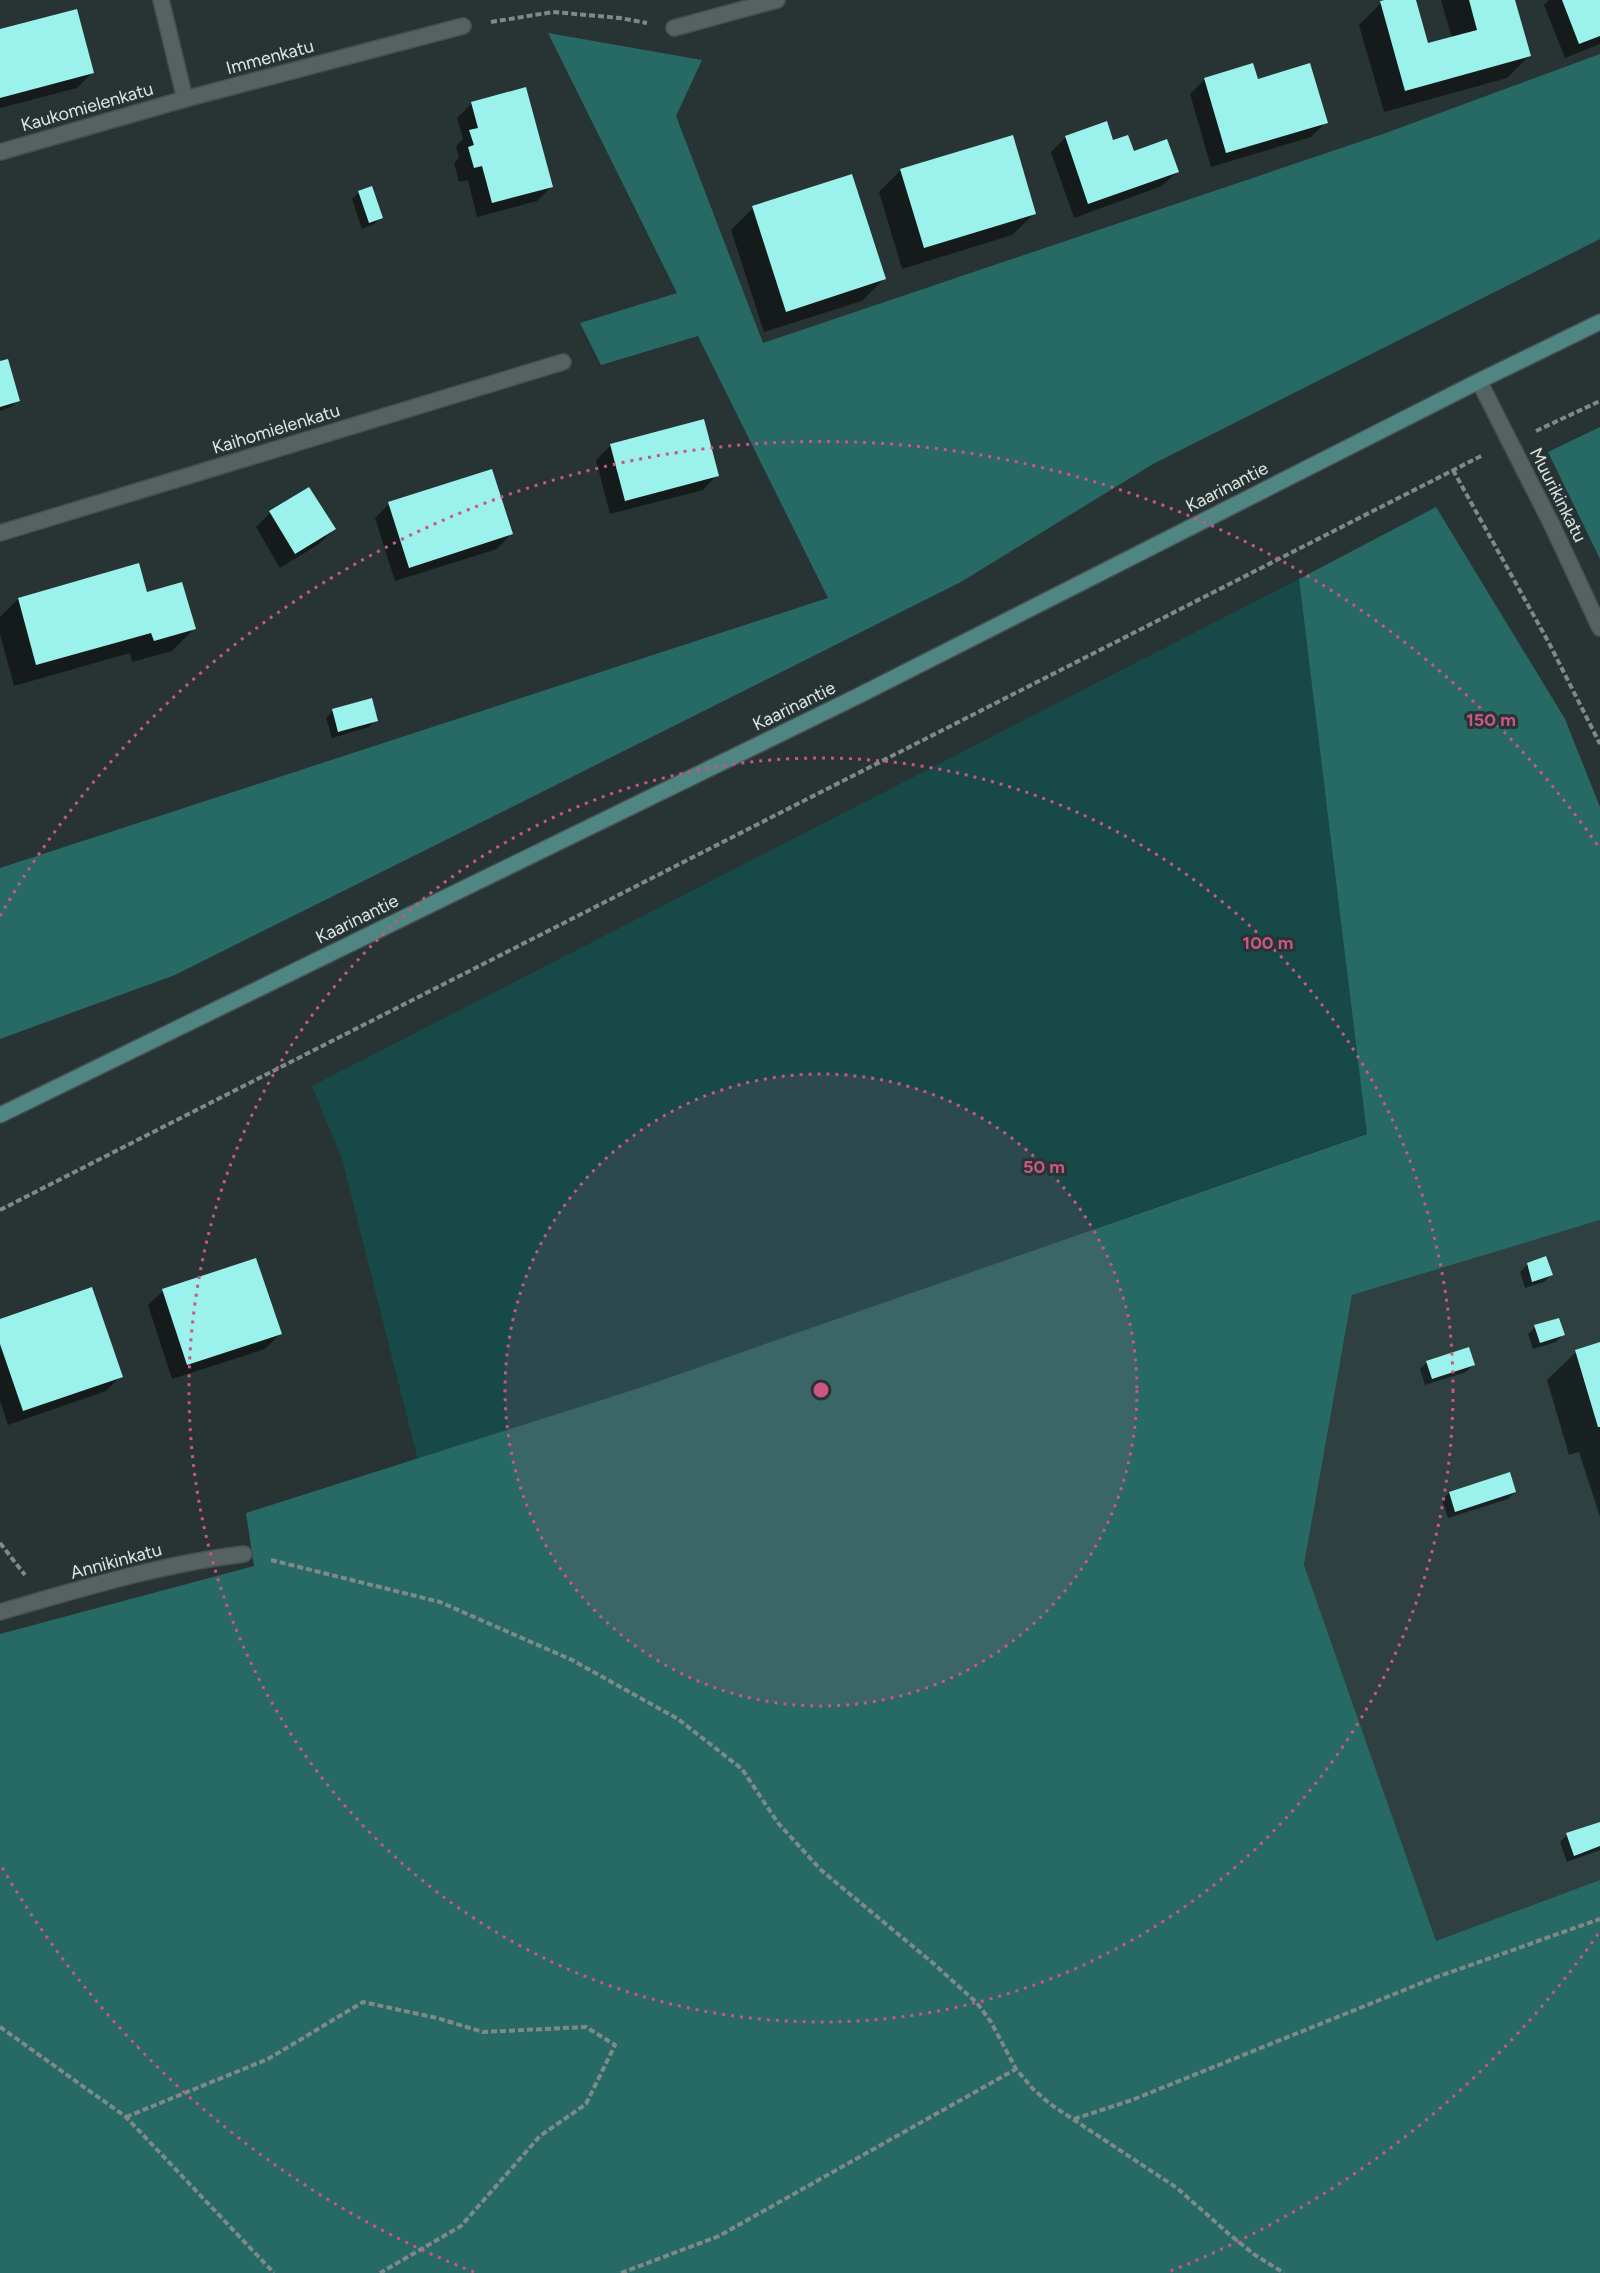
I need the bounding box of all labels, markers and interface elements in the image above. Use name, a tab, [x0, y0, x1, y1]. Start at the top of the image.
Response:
street label: Immenkatu	[224, 35, 316, 79]
street label: Kaukomielenkatu	[18, 78, 156, 136]
street label: Kaihomielenkatu	[209, 399, 343, 459]
street label: Muurikinkatu	[1525, 444, 1591, 546]
street label: Kaarinantie	[1182, 457, 1272, 517]
street label: Kaarinantie	[749, 676, 839, 736]
text: 150 m	[1466, 709, 1516, 731]
street label: Kaarinantie	[312, 889, 402, 949]
text: 100 m	[1243, 932, 1293, 954]
text: 50 m	[1023, 1156, 1065, 1178]
centre of rings	[811, 1380, 831, 1400]
street label: Annikinkatu	[68, 1538, 164, 1584]

